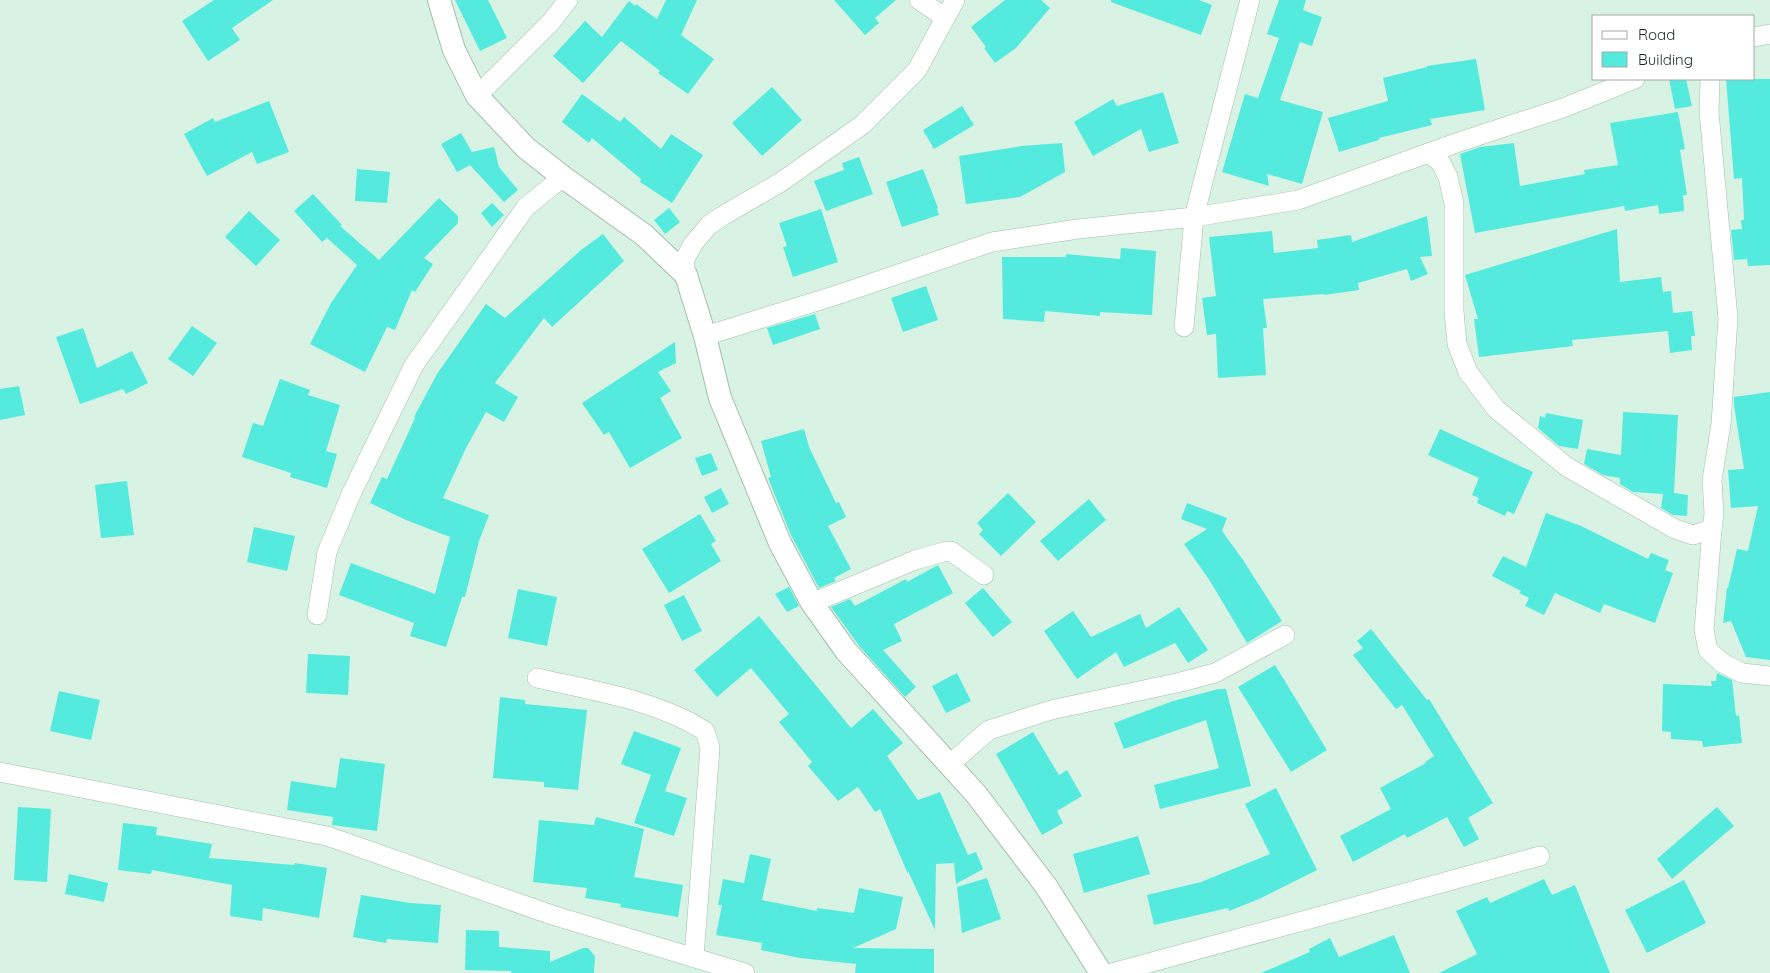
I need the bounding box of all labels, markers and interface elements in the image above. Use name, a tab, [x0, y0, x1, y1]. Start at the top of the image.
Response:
legend	[1592, 15, 1755, 80]
text: Road	[1638, 25, 1675, 44]
text: Building	[1638, 50, 1693, 69]

